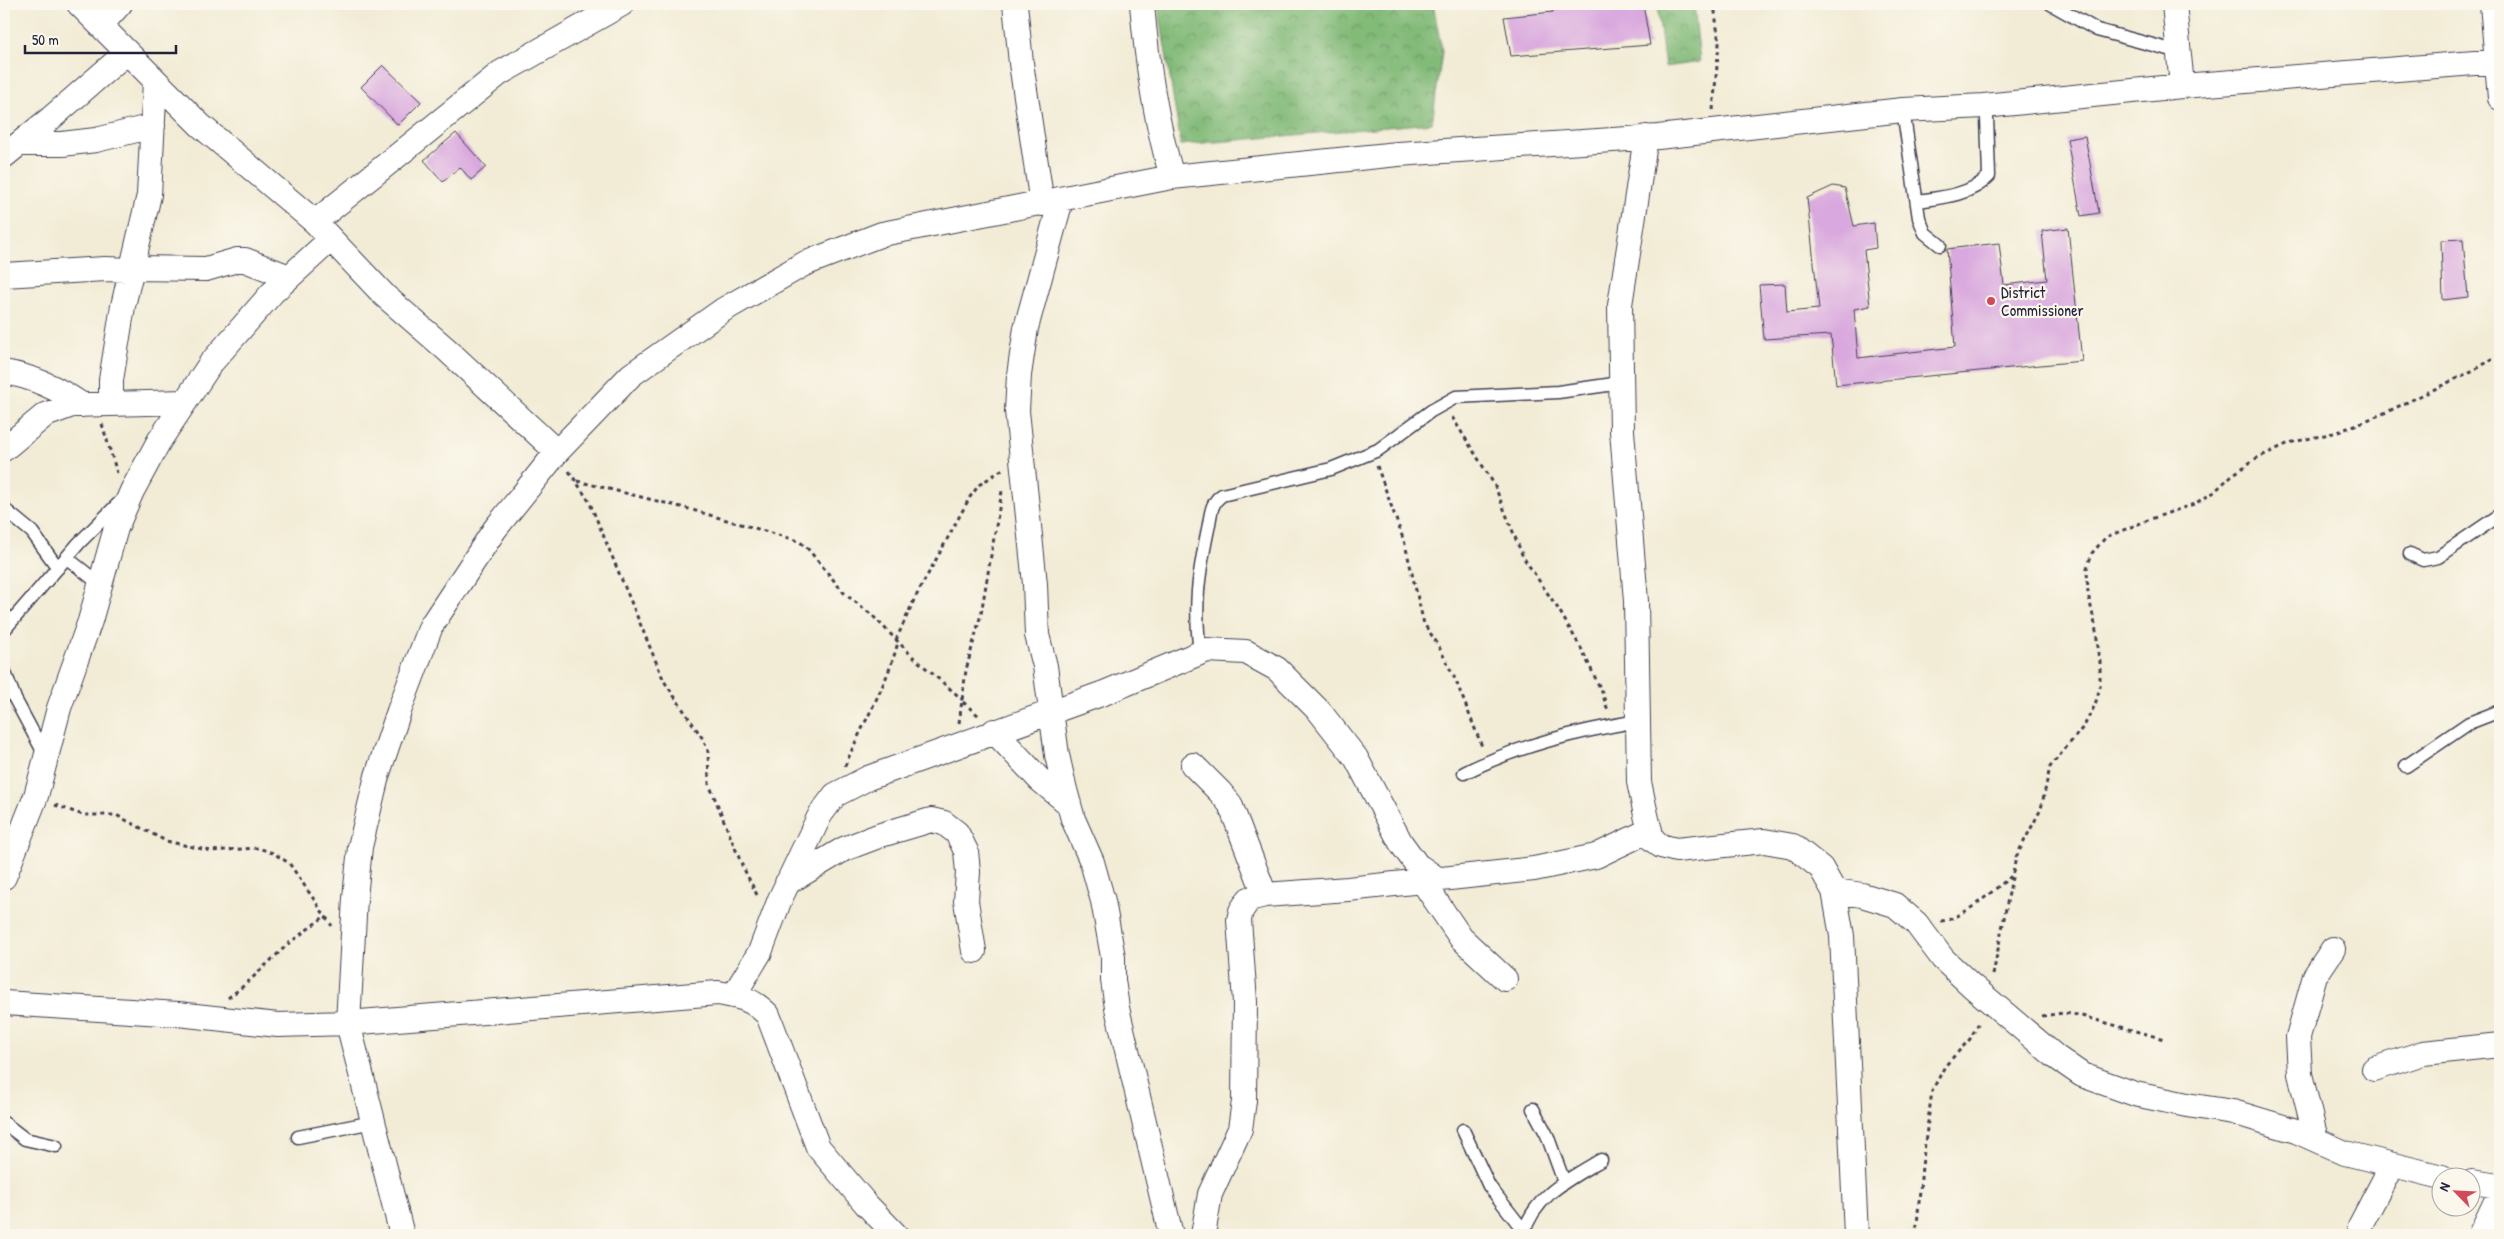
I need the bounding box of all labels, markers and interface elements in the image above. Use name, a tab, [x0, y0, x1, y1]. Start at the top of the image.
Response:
scale bar	[25, 22, 176, 54]
text: 50 m	[32, 29, 59, 50]
place label: District Commissioner	[2001, 281, 2084, 321]
marker: District Commissioner	[1985, 295, 1997, 307]
north arrow	[2432, 1166, 2482, 1216]
text: N	[2433, 1179, 2454, 1194]

